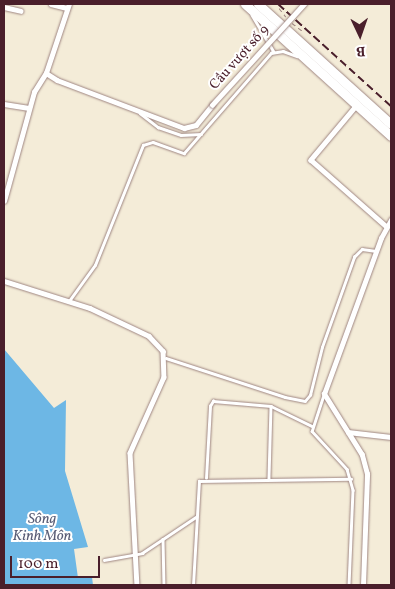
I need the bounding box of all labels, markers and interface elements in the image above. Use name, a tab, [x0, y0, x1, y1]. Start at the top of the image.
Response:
north arrow	[335, 10, 385, 60]
street label: Cầu vượt số 9	[207, 22, 273, 94]
text: B	[356, 41, 366, 60]
water label: Sông Kinh Môn	[13, 510, 71, 545]
scale bar	[12, 546, 102, 578]
text: 100 m	[18, 554, 58, 575]

